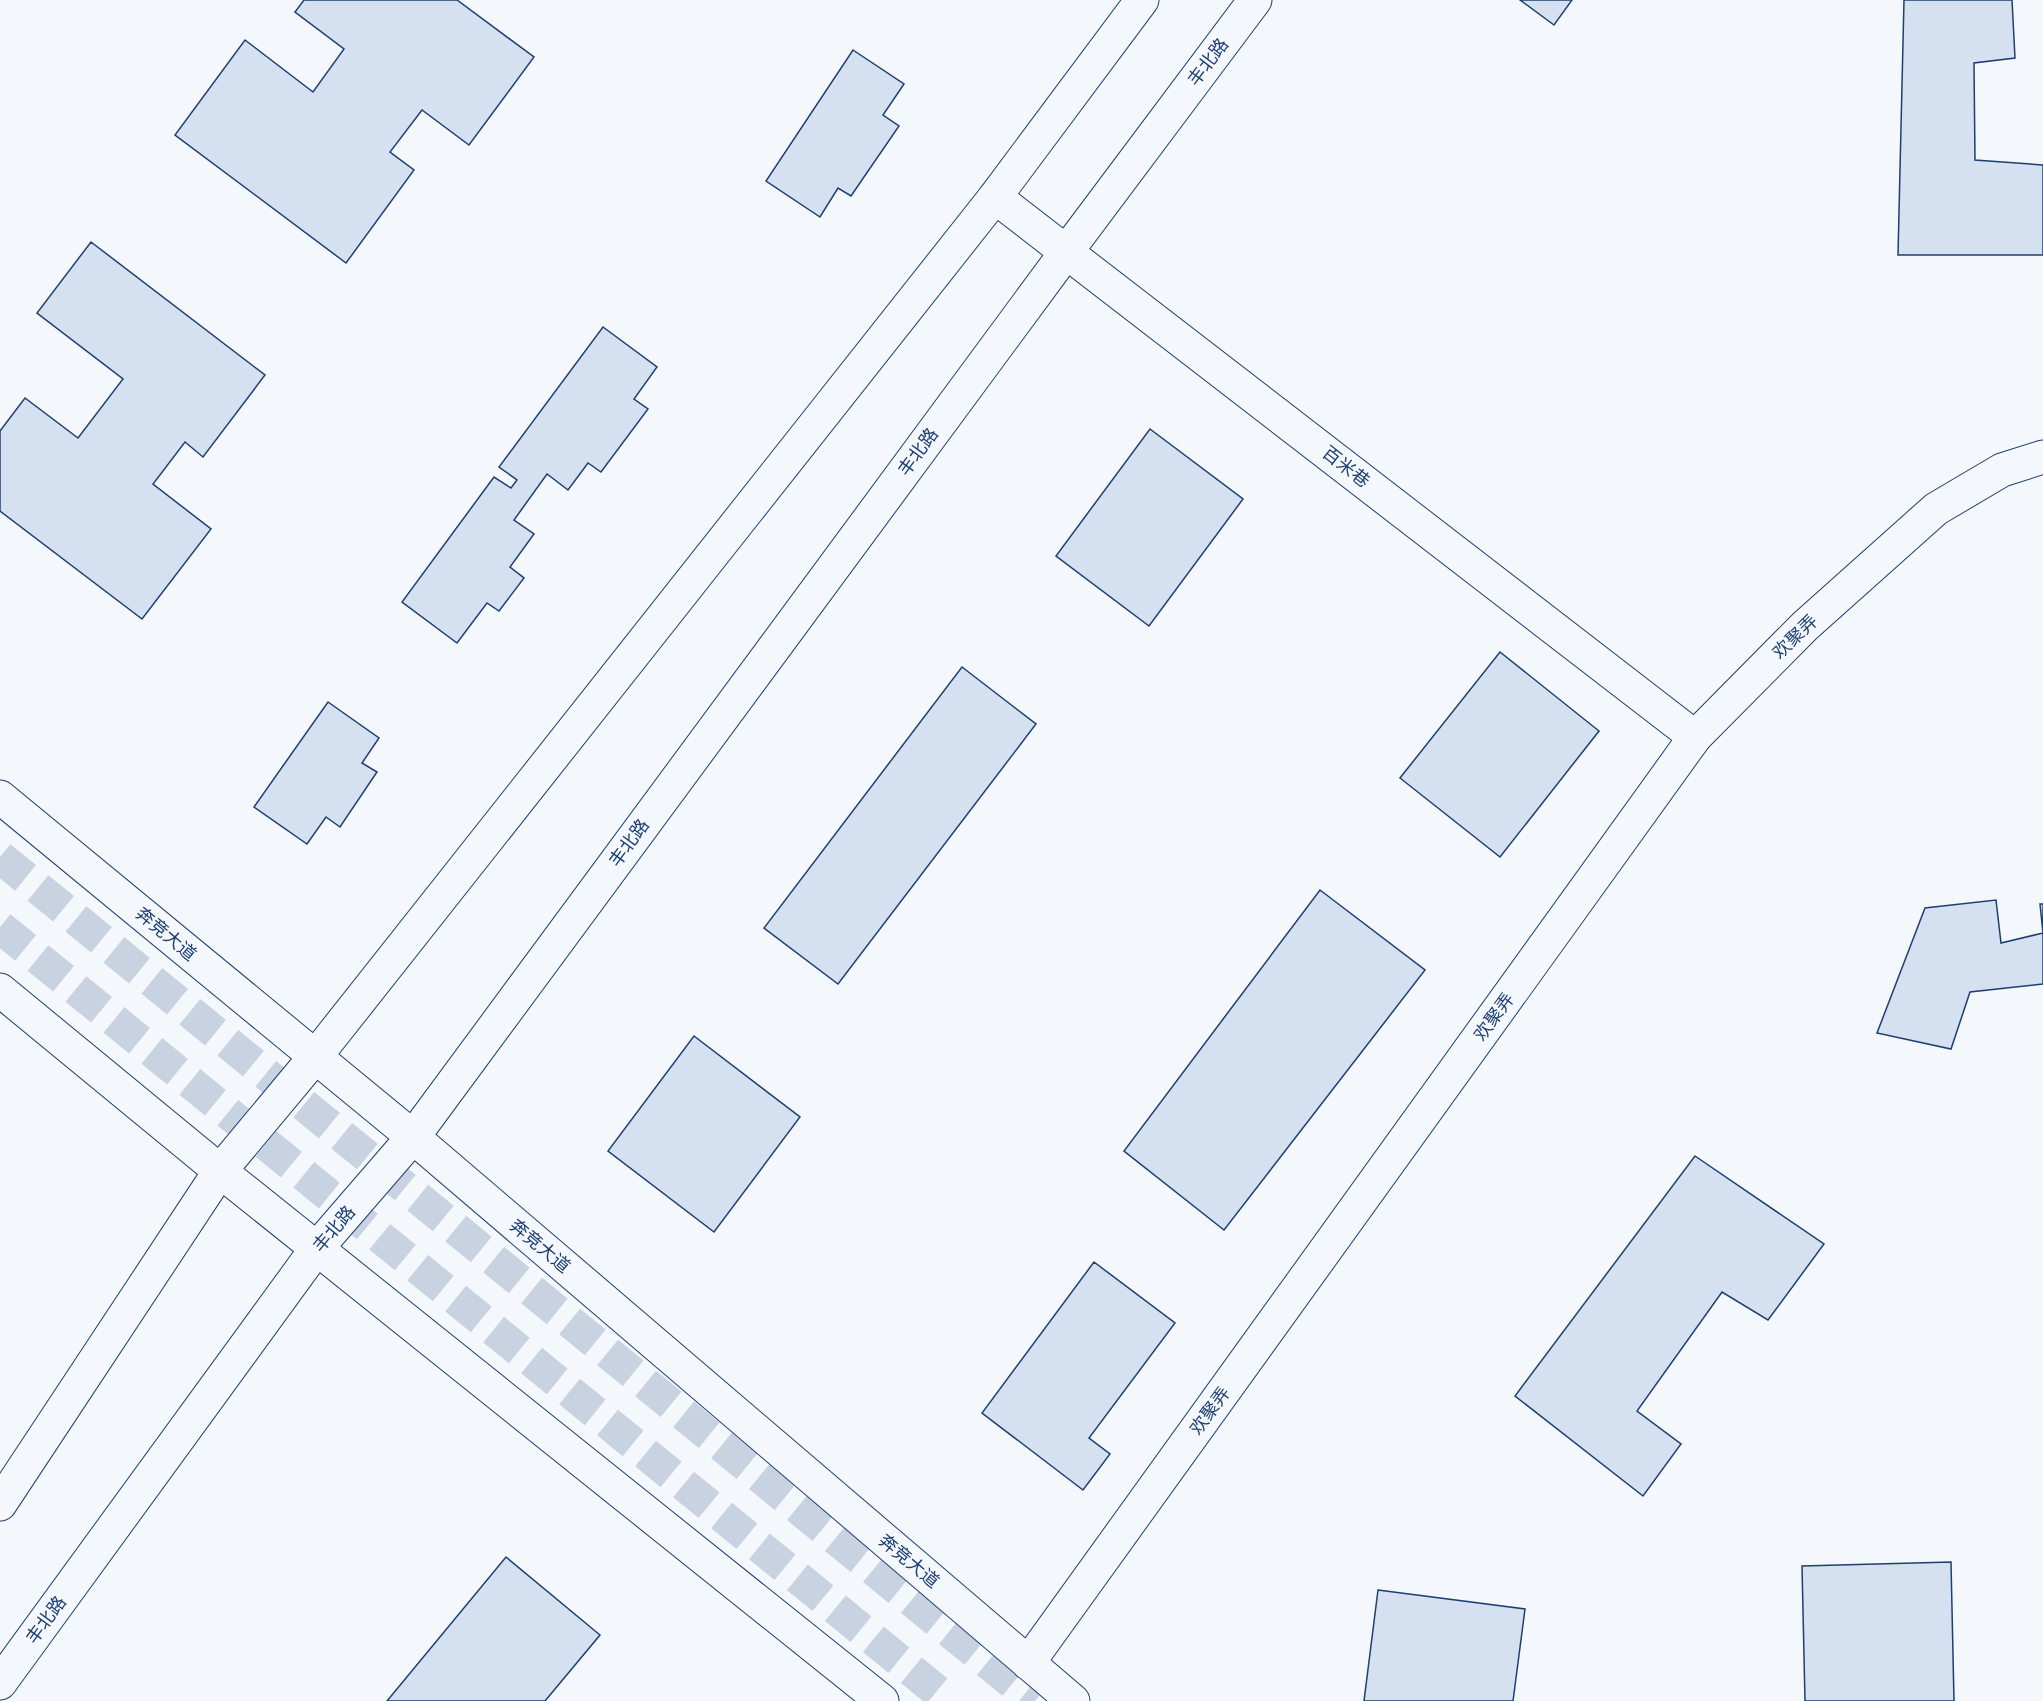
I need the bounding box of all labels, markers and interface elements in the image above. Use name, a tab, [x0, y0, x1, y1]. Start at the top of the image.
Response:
street label: 丰北路	[1181, 33, 1234, 91]
street label: 丰北路	[892, 423, 944, 481]
street label: 百米巷	[1317, 440, 1375, 493]
street label: 欢聚弄	[1767, 609, 1823, 664]
street label: 丰北路	[603, 814, 655, 872]
street label: 奔竞大道	[131, 901, 202, 966]
street label: 欢聚弄	[1468, 988, 1520, 1046]
street label: 丰北路	[307, 1200, 361, 1257]
street label: 奔竞大道	[505, 1213, 576, 1278]
street label: 欢聚弄	[1184, 1382, 1236, 1440]
street label: 奔竞大道	[874, 1528, 945, 1593]
street label: 丰北路	[20, 1591, 72, 1649]

